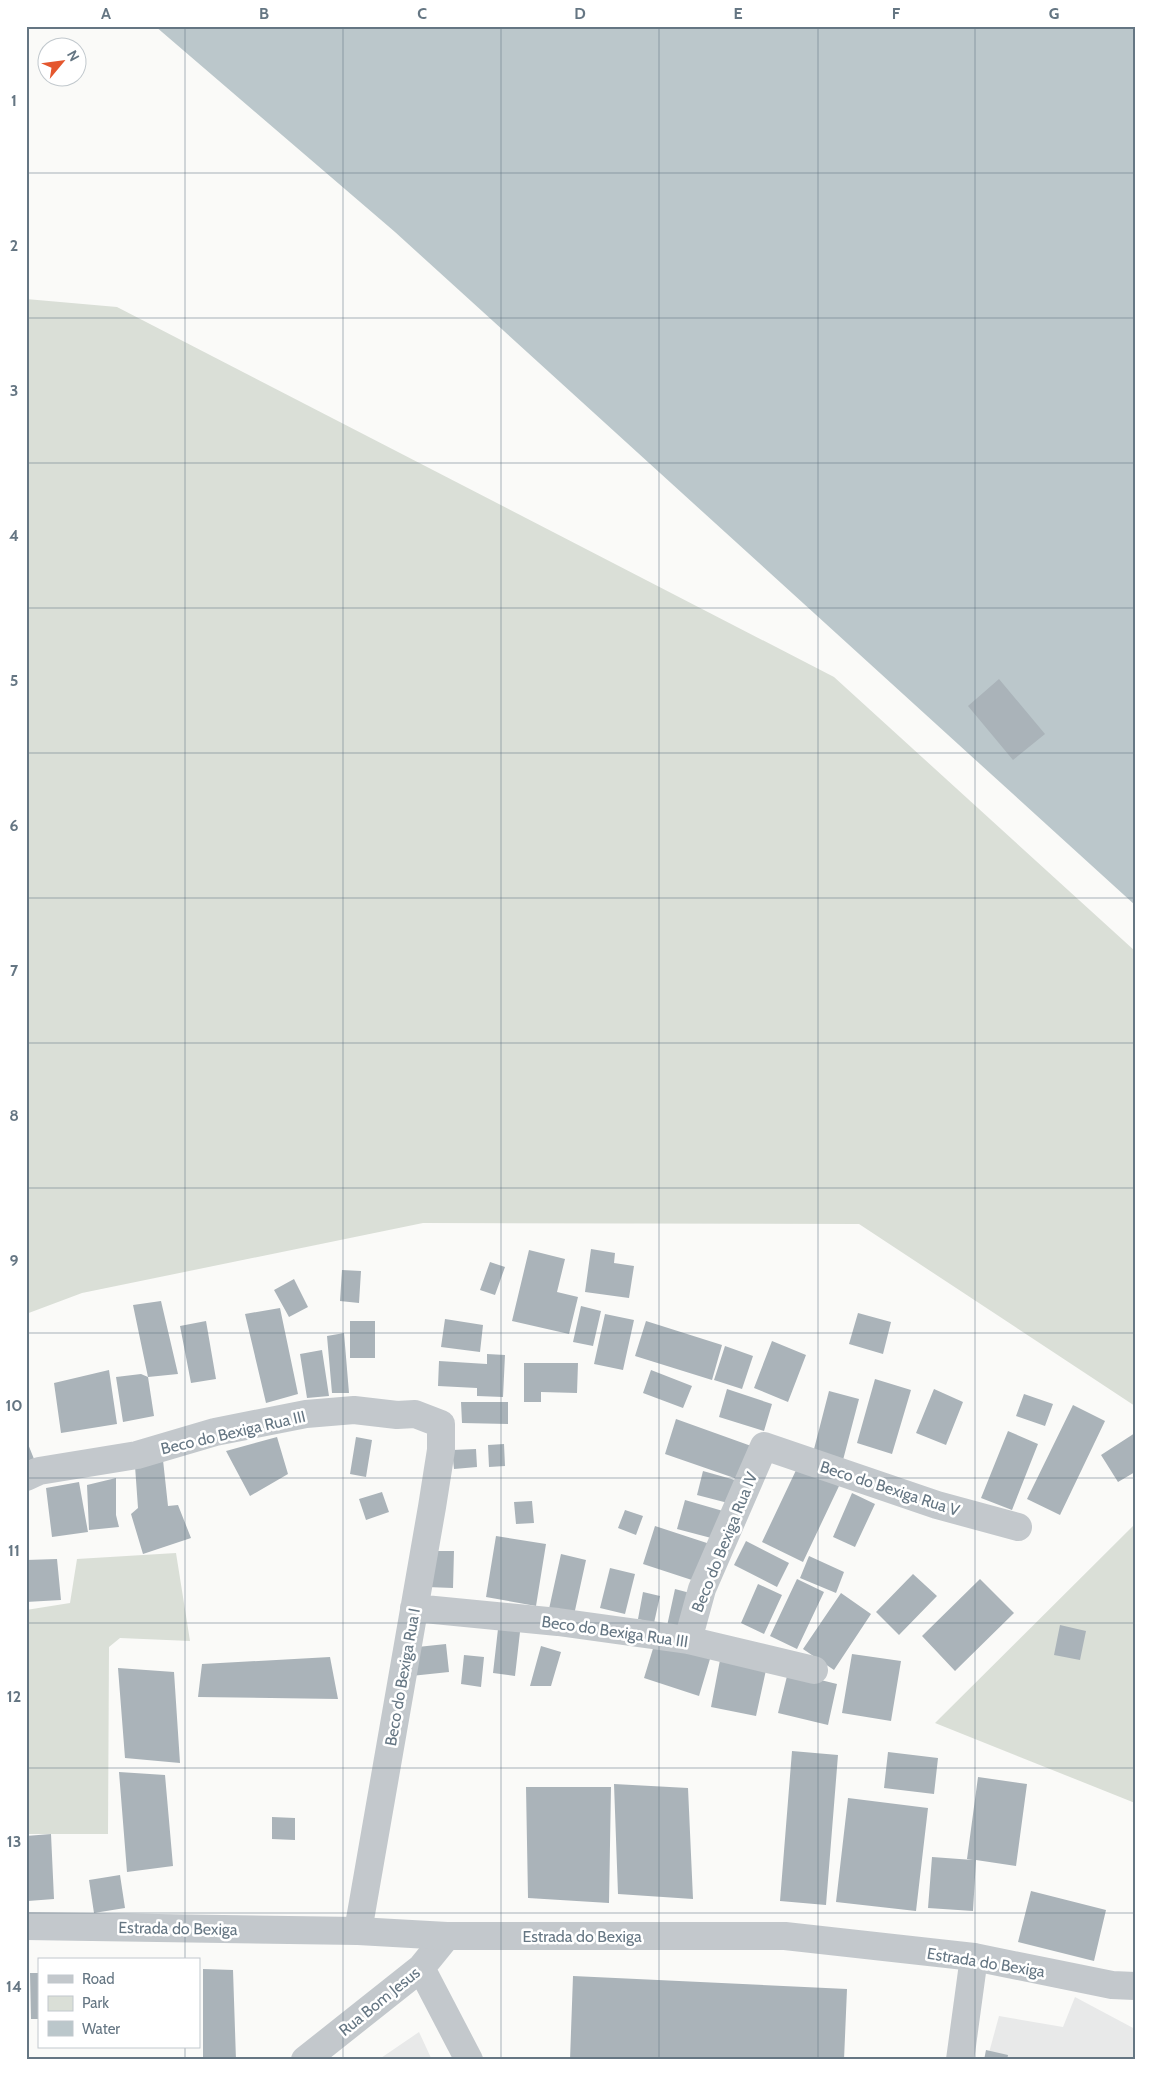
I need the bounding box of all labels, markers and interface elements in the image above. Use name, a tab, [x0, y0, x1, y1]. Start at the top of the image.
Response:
text: A	[101, 4, 111, 23]
text: B	[259, 4, 269, 23]
text: C	[417, 4, 427, 23]
text: D	[574, 4, 586, 23]
text: E	[733, 4, 743, 23]
text: F	[892, 4, 901, 23]
text: G	[1049, 4, 1059, 23]
north arrow	[38, 38, 88, 88]
text: N	[63, 47, 84, 64]
text: 1	[11, 91, 17, 110]
text: 2	[10, 236, 18, 255]
text: 3	[10, 381, 18, 400]
text: 4	[9, 526, 19, 545]
text: 5	[10, 671, 18, 690]
text: 6	[10, 816, 19, 835]
text: 7	[10, 961, 19, 980]
text: 8	[9, 1106, 19, 1125]
text: 9	[10, 1251, 19, 1270]
text: 10	[5, 1396, 23, 1415]
street label: Beco do Bexiga Rua III	[159, 1407, 307, 1458]
street label: Beco do Bexiga Rua V	[818, 1457, 962, 1520]
street label: Beco do Bexiga Rua IV	[688, 1469, 761, 1615]
text: 11	[8, 1541, 20, 1560]
street label: Beco do Bexiga Rua I	[381, 1607, 424, 1748]
street label: Beco do Bexiga Rua III	[540, 1612, 689, 1651]
text: 12	[7, 1687, 21, 1706]
text: 13	[7, 1832, 21, 1851]
street label: Estrada do Bexiga	[118, 1918, 238, 1939]
street label: Estrada do Bexiga	[522, 1927, 642, 1946]
street label: Estrada do Bexiga	[926, 1944, 1047, 1981]
legend	[38, 1958, 200, 2048]
street label: Rua Bom Jesus	[335, 1963, 424, 2040]
text: Road	[82, 1970, 115, 1988]
text: 14	[6, 1977, 22, 1996]
text: Park	[82, 1994, 109, 2012]
text: Water	[82, 2020, 120, 2038]

